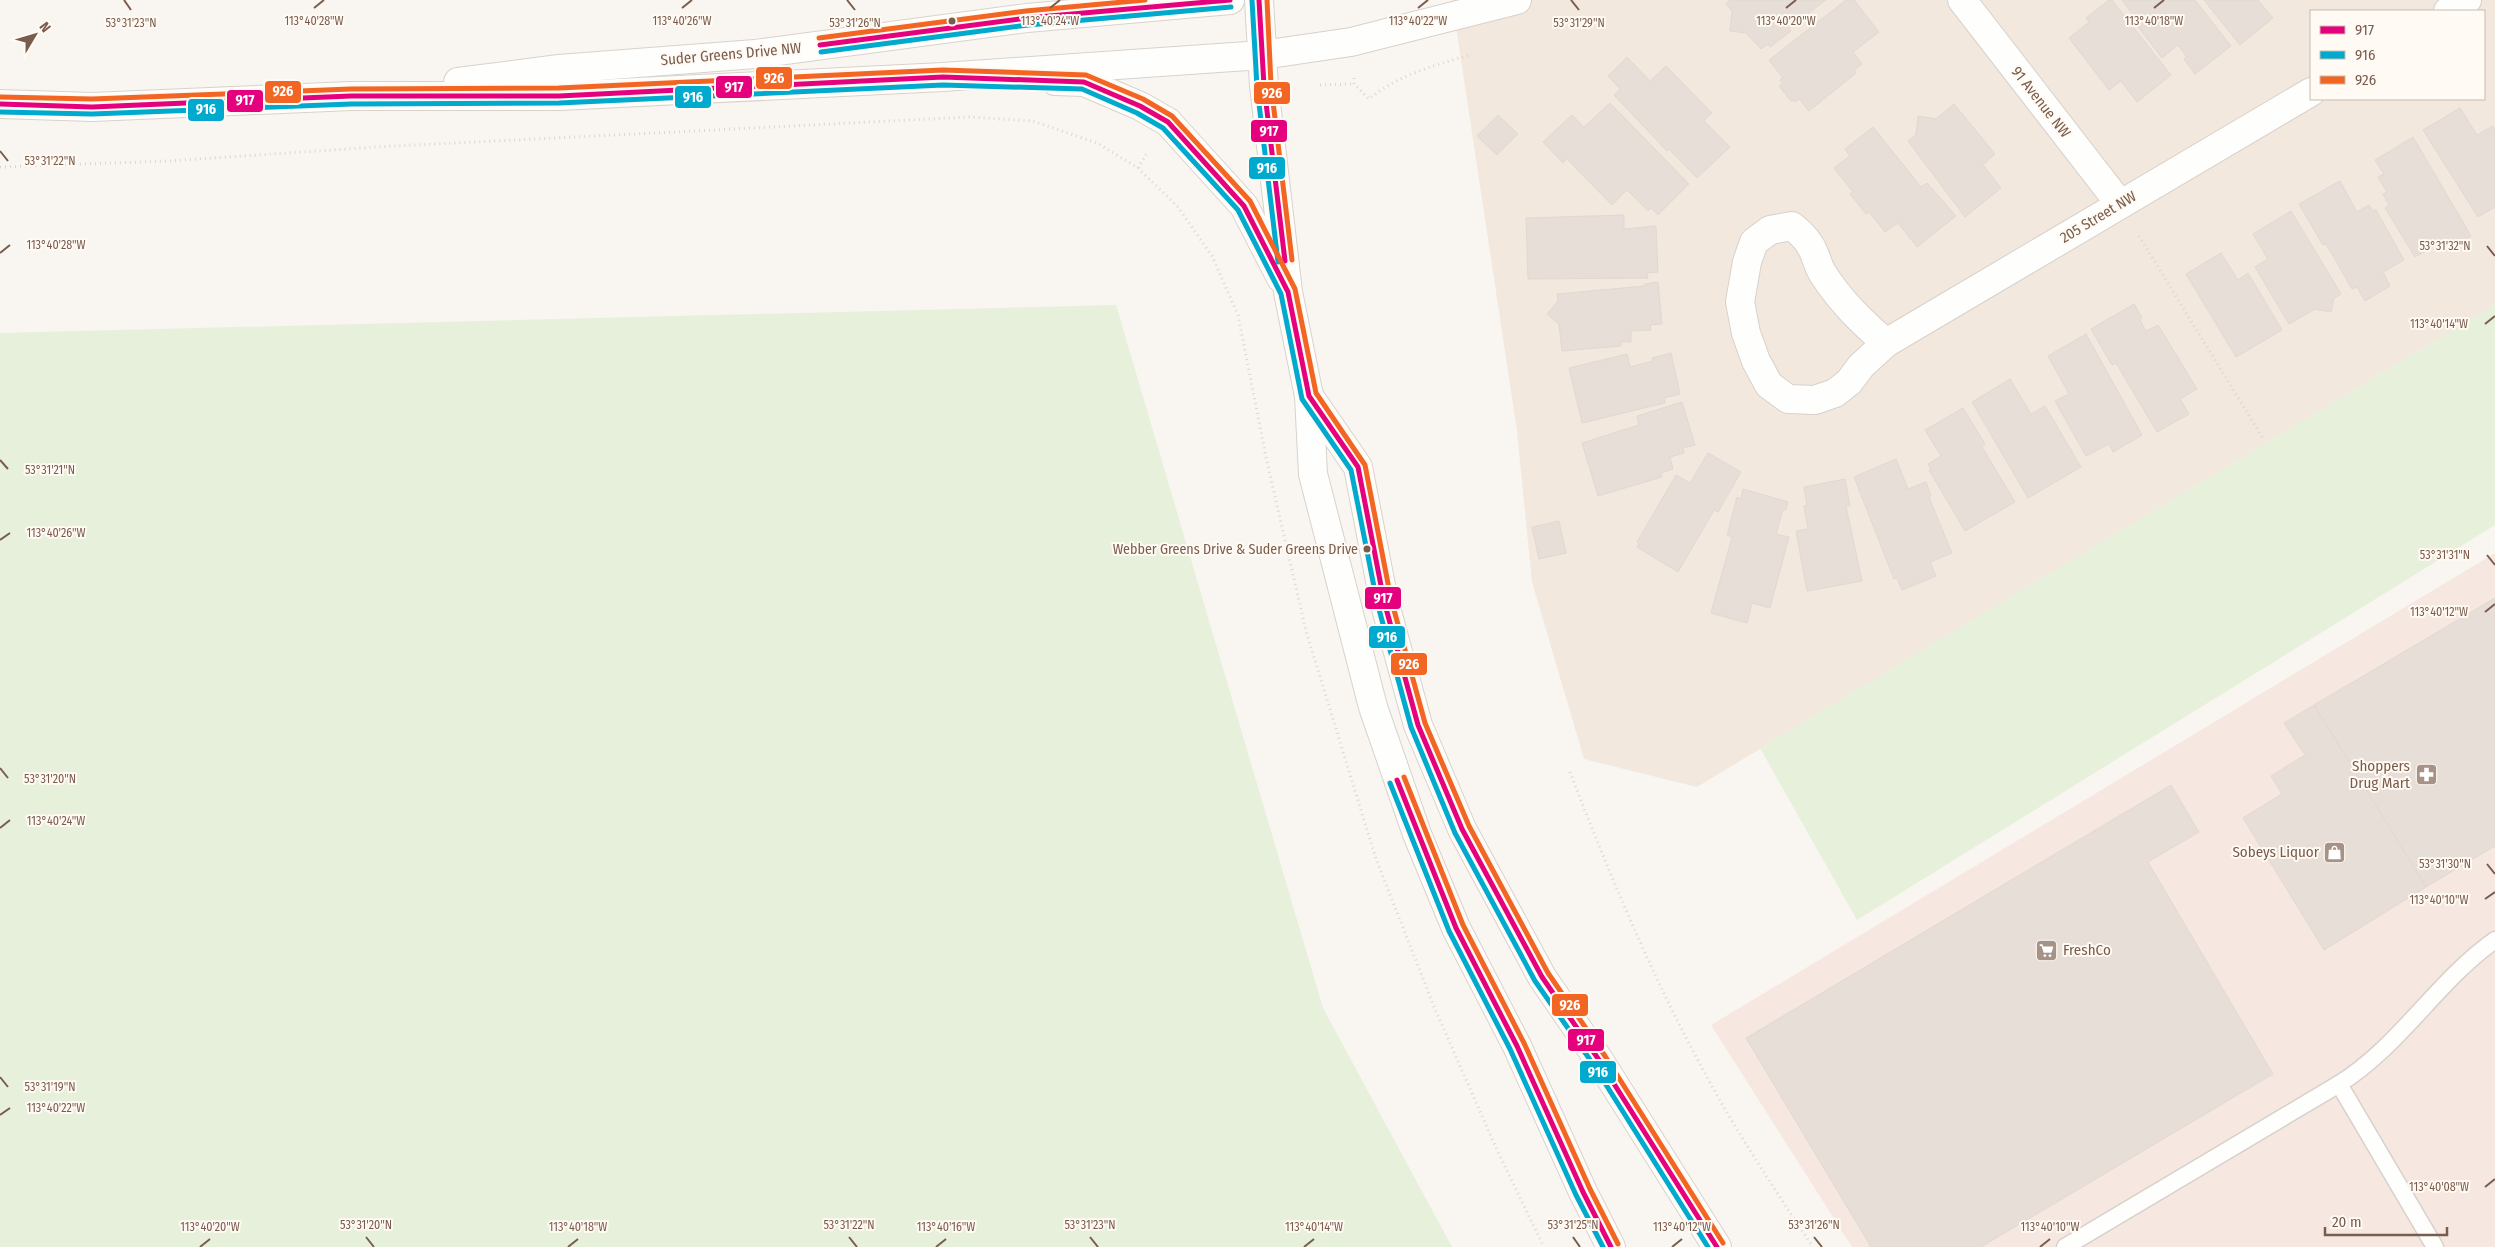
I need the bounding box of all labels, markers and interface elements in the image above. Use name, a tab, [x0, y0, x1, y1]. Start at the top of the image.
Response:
north arrow	[10, 10, 60, 60]
legend	[2310, 10, 2485, 100]
text: 113°40'28"W	[284, 14, 344, 28]
text: 113°40'26"W	[652, 14, 712, 28]
text: 113°40'24"W	[1021, 14, 1079, 28]
text: 113°40'22"W	[1389, 14, 1447, 28]
text: 113°40'20"W	[1756, 14, 1816, 28]
text: 113°40'18"W	[2125, 14, 2183, 28]
text: 53°31'23"N	[105, 16, 157, 30]
text: 53°31'26"N	[829, 16, 881, 30]
unlabelled marker	[947, 16, 957, 26]
text: 53°31'29"N	[1553, 16, 1605, 30]
text: N	[36, 19, 54, 36]
text: 917	[2355, 21, 2374, 39]
street label: Suder Greens Drive NW	[660, 39, 802, 69]
text: 916	[2355, 46, 2375, 64]
street label: 91 Avenue NW	[2008, 63, 2074, 141]
line badge: 926	[755, 66, 793, 90]
text: 926	[764, 70, 784, 87]
text: 926	[2355, 71, 2376, 89]
line badge: 917	[715, 75, 753, 99]
text: 917	[725, 79, 743, 96]
line badge: 926	[264, 80, 302, 104]
line badge: 926	[1253, 81, 1291, 105]
text: 926	[273, 83, 293, 100]
line badge: 916	[674, 85, 712, 109]
text: 926	[1262, 85, 1282, 102]
line badge: 917	[226, 89, 264, 113]
text: 916	[683, 89, 703, 106]
text: 917	[236, 92, 254, 109]
line badge: 916	[187, 98, 225, 122]
text: 916	[196, 101, 216, 118]
line badge: 917	[1250, 119, 1288, 143]
text: 917	[1260, 123, 1278, 140]
text: 53°31'22"N	[24, 154, 76, 168]
line badge: 916	[1248, 156, 1286, 180]
text: 916	[1257, 160, 1277, 177]
street label: 205 Street NW	[2057, 187, 2139, 247]
text: 113°40'28"W	[26, 238, 86, 252]
text: 53°31'32"N	[2419, 239, 2471, 253]
text: 113°40'14"W	[2410, 317, 2468, 331]
text: 53°31'21"N	[25, 463, 75, 477]
text: 113°40'26"W	[26, 526, 86, 540]
place label: Webber Greens Drive & Suder Greens Drive	[1113, 541, 1358, 558]
marker: Webber Greens Drive & Suder Greens Drive	[1362, 544, 1372, 554]
text: 53°31'31"N	[2420, 548, 2470, 562]
line badge: 917	[1364, 586, 1402, 610]
text: 917	[1374, 590, 1392, 607]
text: 113°40'12"W	[2410, 605, 2468, 619]
line badge: 916	[1368, 625, 1406, 649]
text: 916	[1377, 629, 1397, 646]
line badge: 926	[1390, 652, 1428, 676]
text: 926	[1399, 656, 1419, 673]
place label: Shoppers Drug Mart	[2349, 757, 2410, 792]
pharmacy icon: Shoppers Drug Mart	[2414, 763, 2438, 787]
text: 53°31'20"N	[24, 772, 76, 786]
text: 113°40'24"W	[27, 814, 85, 828]
shop icon: Sobeys Liquor	[2323, 840, 2347, 864]
place label: Sobeys Liquor	[2232, 843, 2320, 861]
text: 53°31'30"N	[2419, 857, 2471, 871]
text: 113°40'10"W	[2410, 893, 2468, 907]
supermarket icon: FreshCo	[2035, 938, 2059, 962]
place label: FreshCo	[2063, 941, 2111, 959]
line badge: 926	[1551, 993, 1589, 1017]
text: 926	[1560, 997, 1580, 1014]
line badge: 917	[1567, 1028, 1605, 1052]
text: 917	[1577, 1032, 1595, 1049]
line badge: 916	[1579, 1060, 1617, 1084]
text: 916	[1588, 1064, 1608, 1081]
text: 53°31'19"N	[24, 1080, 76, 1094]
text: 113°40'22"W	[27, 1101, 85, 1115]
text: 113°40'08"W	[2409, 1180, 2469, 1194]
scale bar	[2325, 1204, 2448, 1236]
text: 20 m	[2332, 1213, 2362, 1231]
text: 53°31'20"N	[340, 1218, 392, 1232]
text: 53°31'22"N	[823, 1218, 875, 1232]
text: 53°31'23"N	[1064, 1218, 1116, 1232]
text: 53°31'25"N	[1548, 1218, 1598, 1232]
text: 53°31'26"N	[1788, 1218, 1840, 1232]
text: 113°40'20"W	[180, 1220, 240, 1234]
text: 113°40'18"W	[549, 1220, 607, 1234]
text: 113°40'16"W	[917, 1220, 975, 1234]
text: 113°40'14"W	[1285, 1220, 1343, 1234]
text: 113°40'12"W	[1653, 1220, 1711, 1234]
text: 113°40'10"W	[2021, 1220, 2079, 1234]

